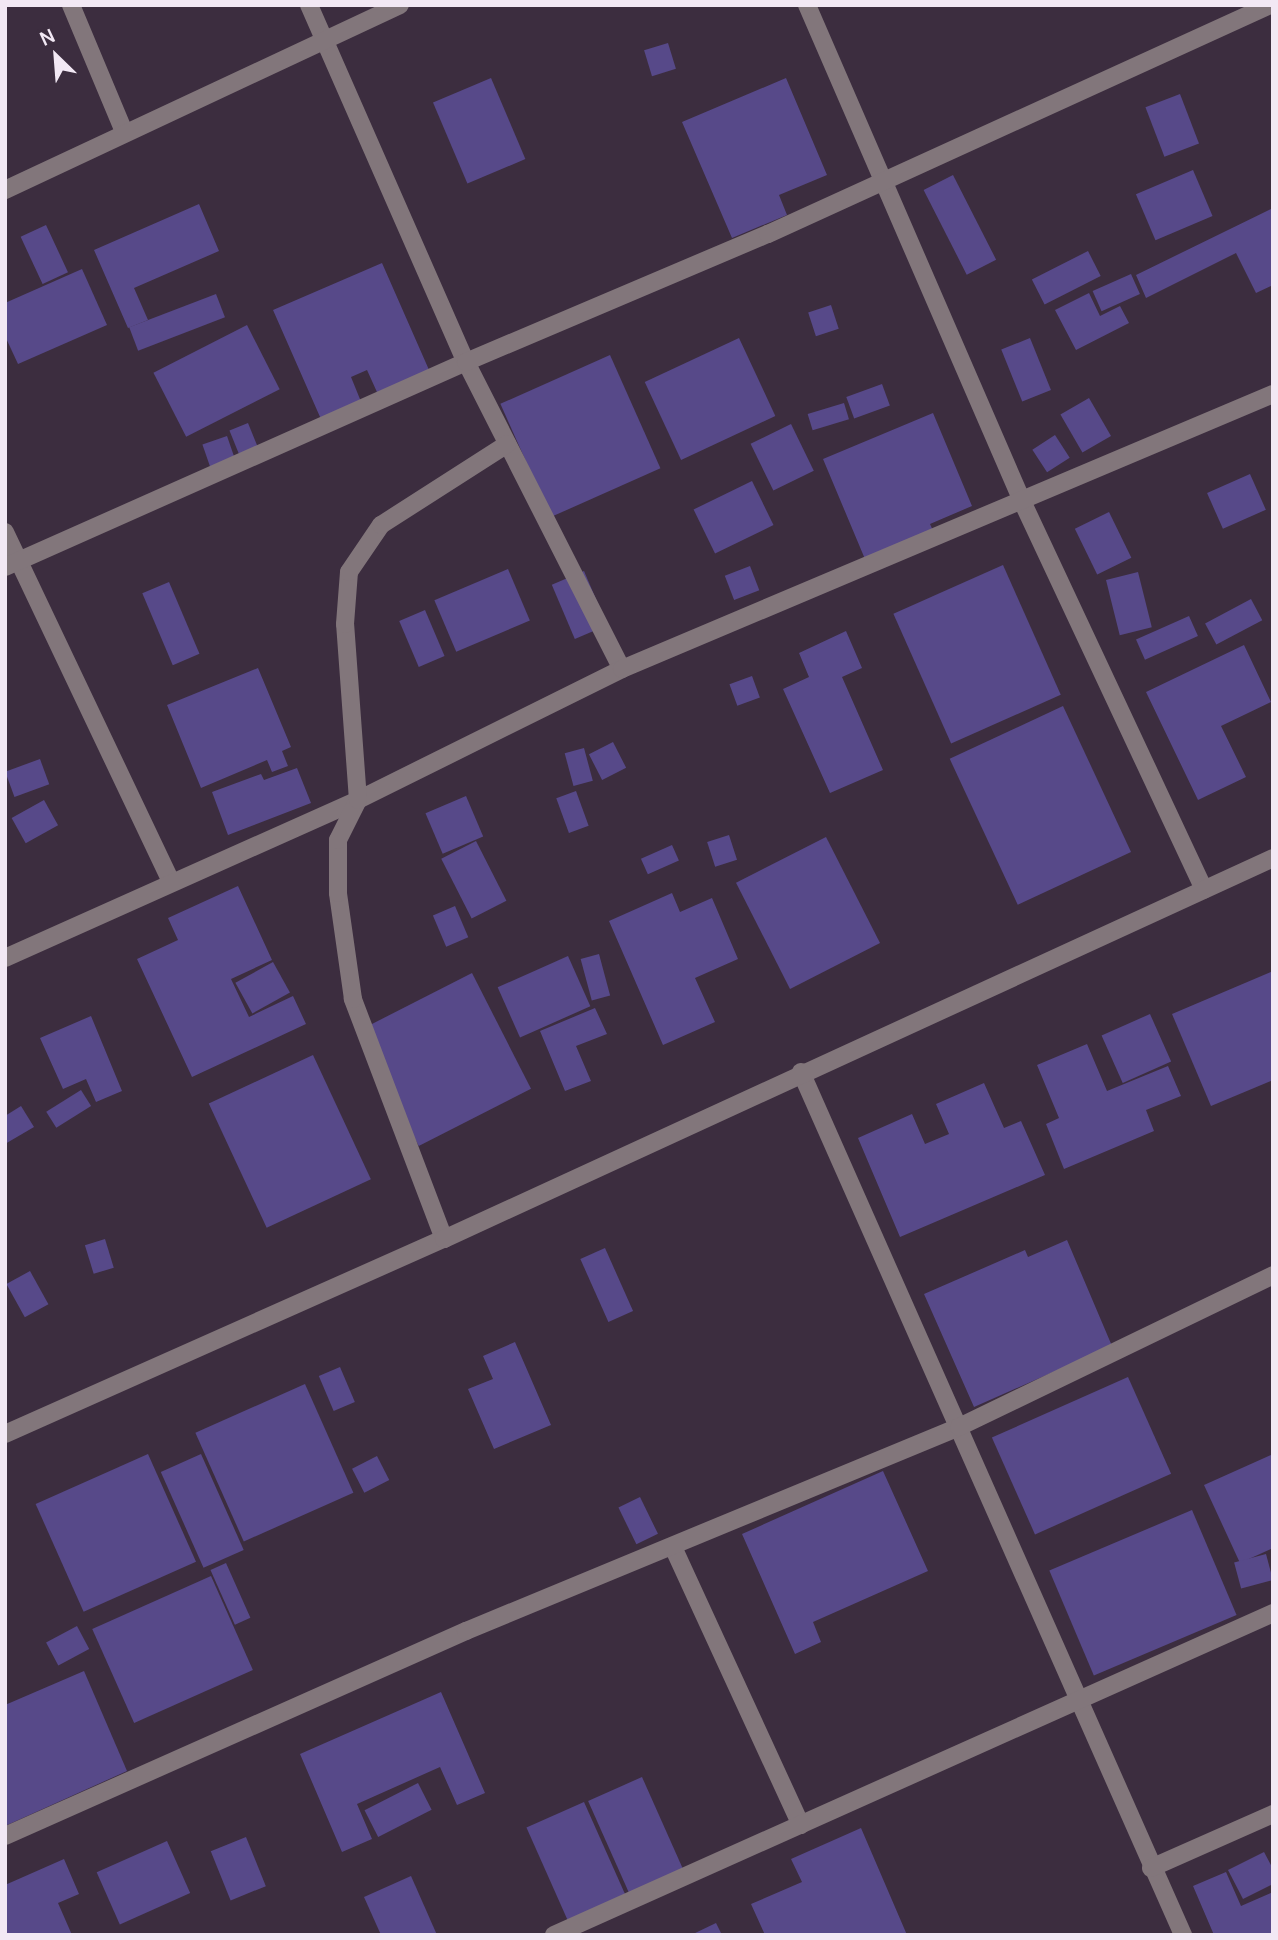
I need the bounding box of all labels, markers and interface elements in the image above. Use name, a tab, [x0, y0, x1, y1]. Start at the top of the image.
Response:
north arrow	[21, 21, 91, 91]
text: N	[35, 22, 59, 52]

